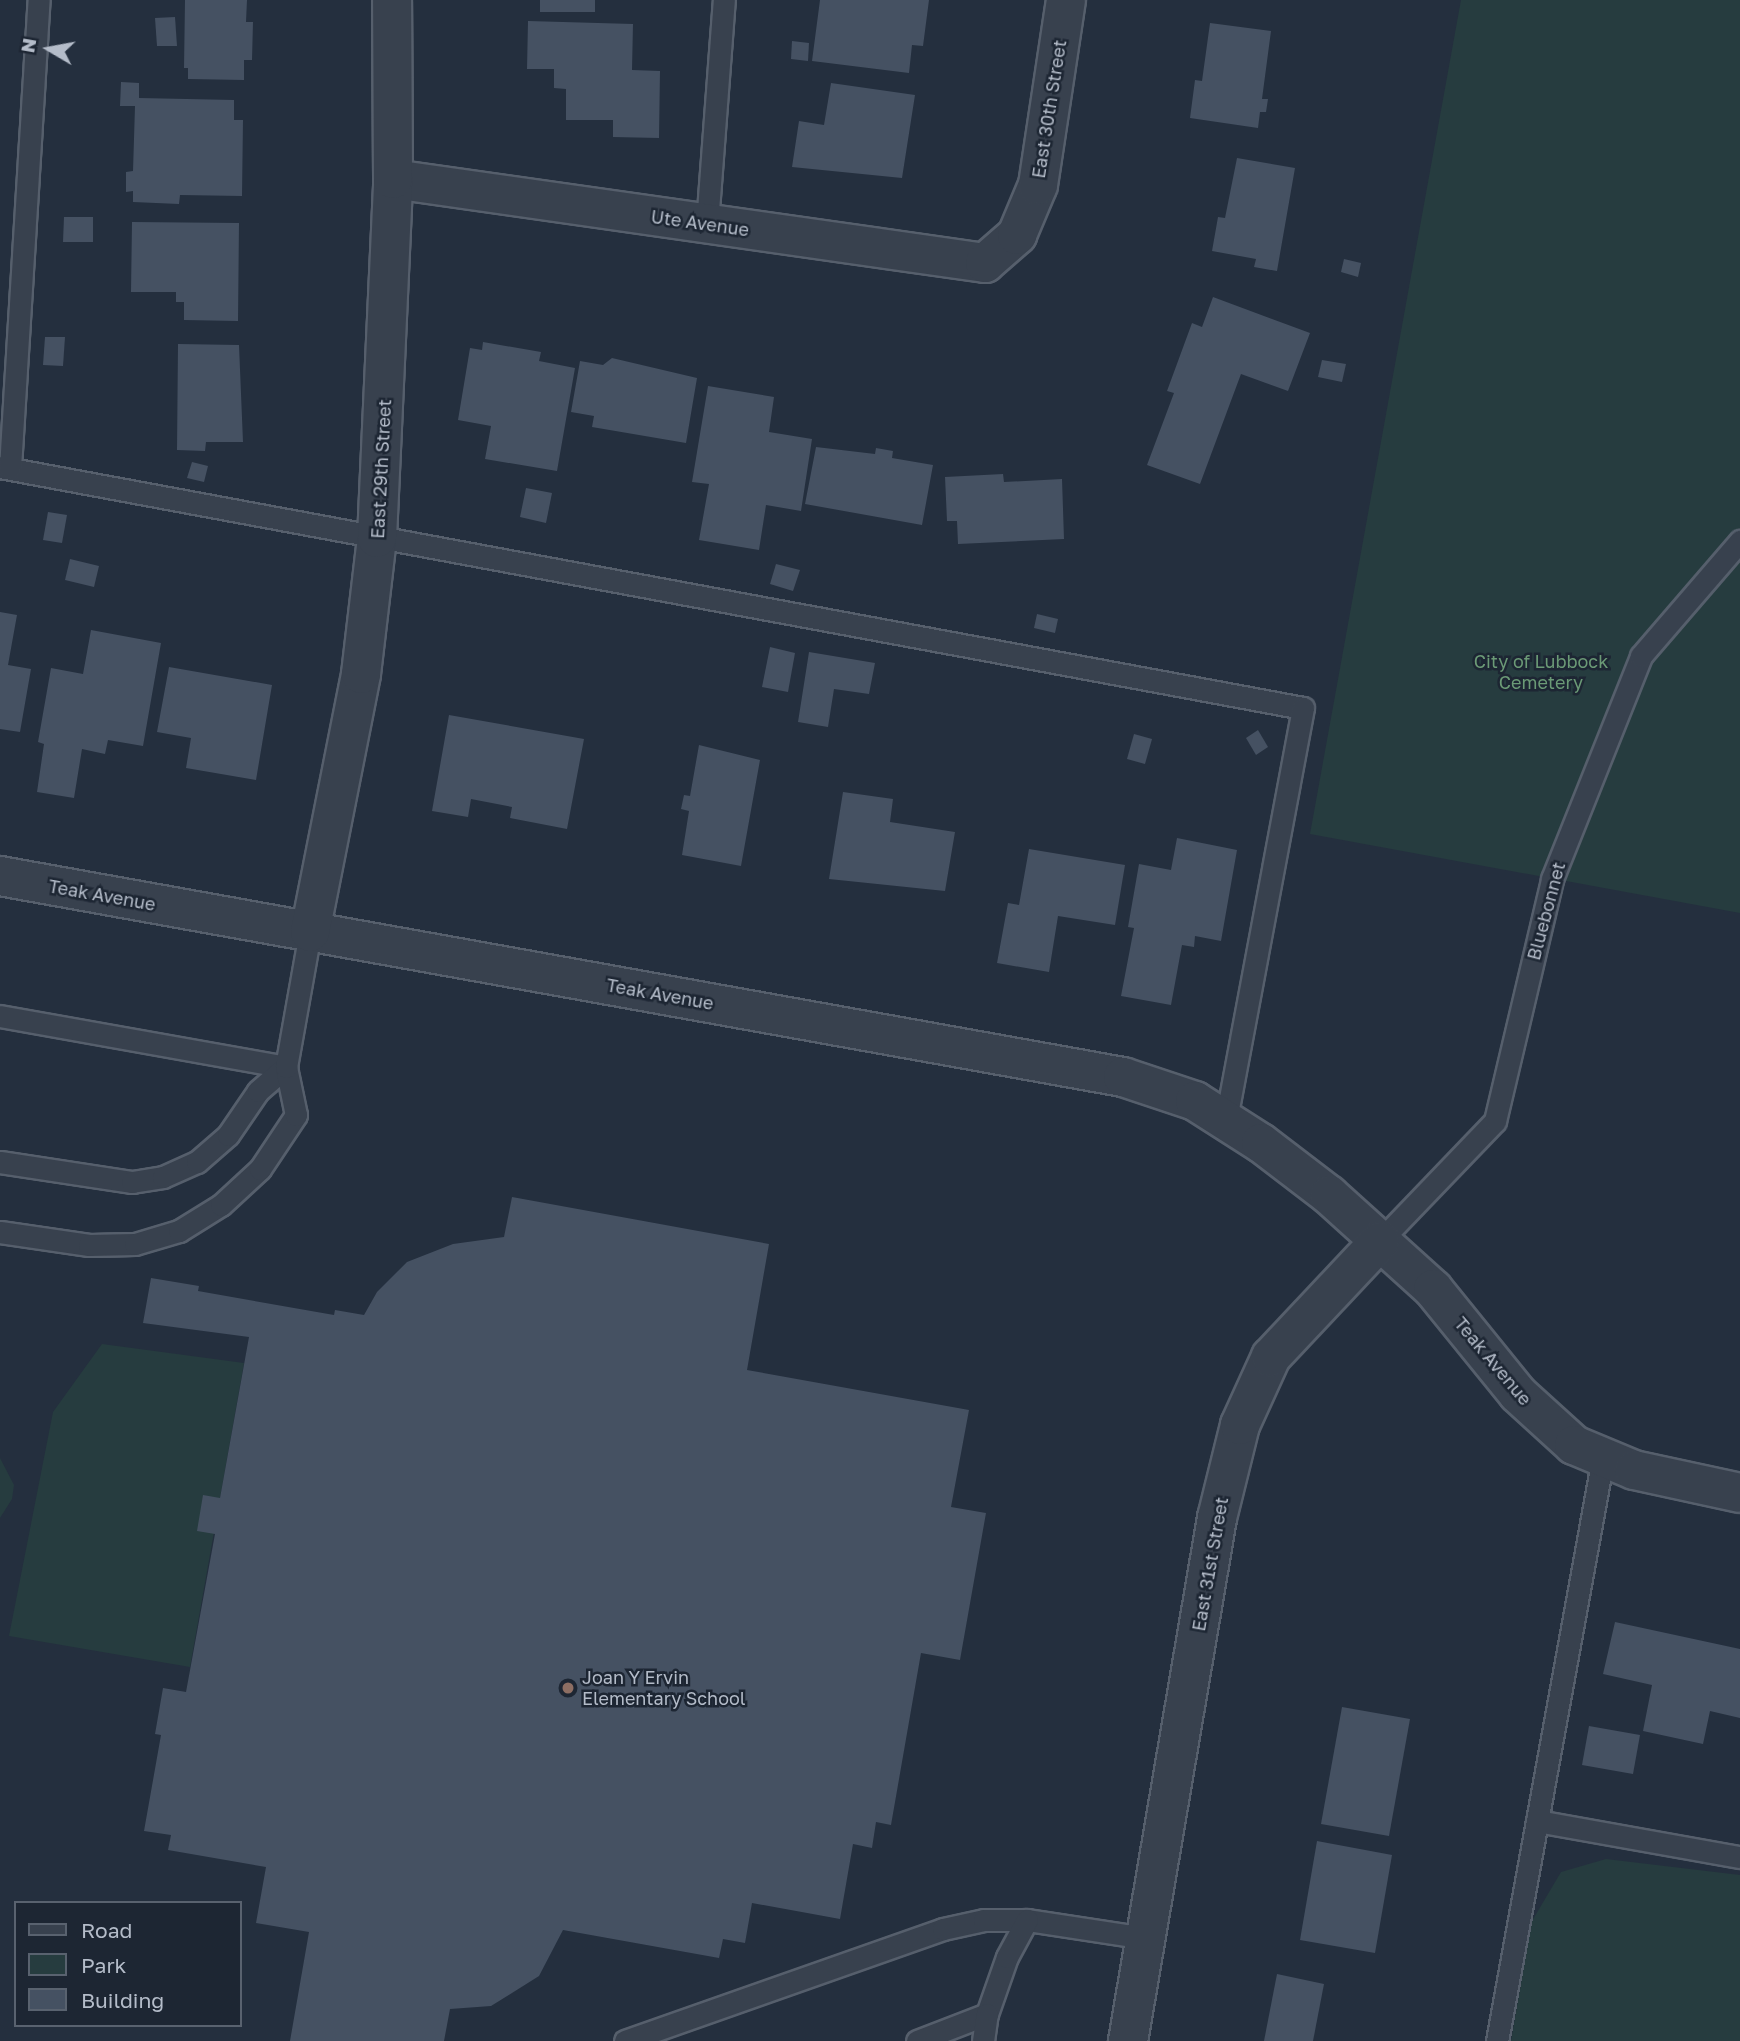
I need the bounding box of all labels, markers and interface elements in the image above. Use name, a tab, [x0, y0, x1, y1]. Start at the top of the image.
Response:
north arrow	[14, 14, 84, 84]
text: N	[15, 36, 40, 54]
street label: East 30th Street	[1027, 38, 1071, 180]
street label: Ute Avenue	[650, 205, 750, 241]
street label: East 29th Street	[367, 399, 395, 539]
park label: City of Lubbock Cemetery	[1474, 651, 1608, 694]
street label: Bluebonnet	[1523, 860, 1569, 962]
street label: Teak Avenue	[47, 875, 157, 915]
street label: Teak Avenue	[605, 974, 715, 1014]
street label: Teak Avenue	[1450, 1313, 1536, 1409]
street label: East 31st Street	[1188, 1495, 1232, 1633]
place label: Joan Y Ervin Elementary School	[582, 1667, 746, 1710]
marker: Joan Y Ervin Elementary School	[560, 1680, 576, 1696]
legend	[14, 1901, 242, 2027]
text: Road	[81, 1917, 132, 1943]
text: Park	[81, 1952, 126, 1978]
text: Building	[81, 1987, 164, 2013]

